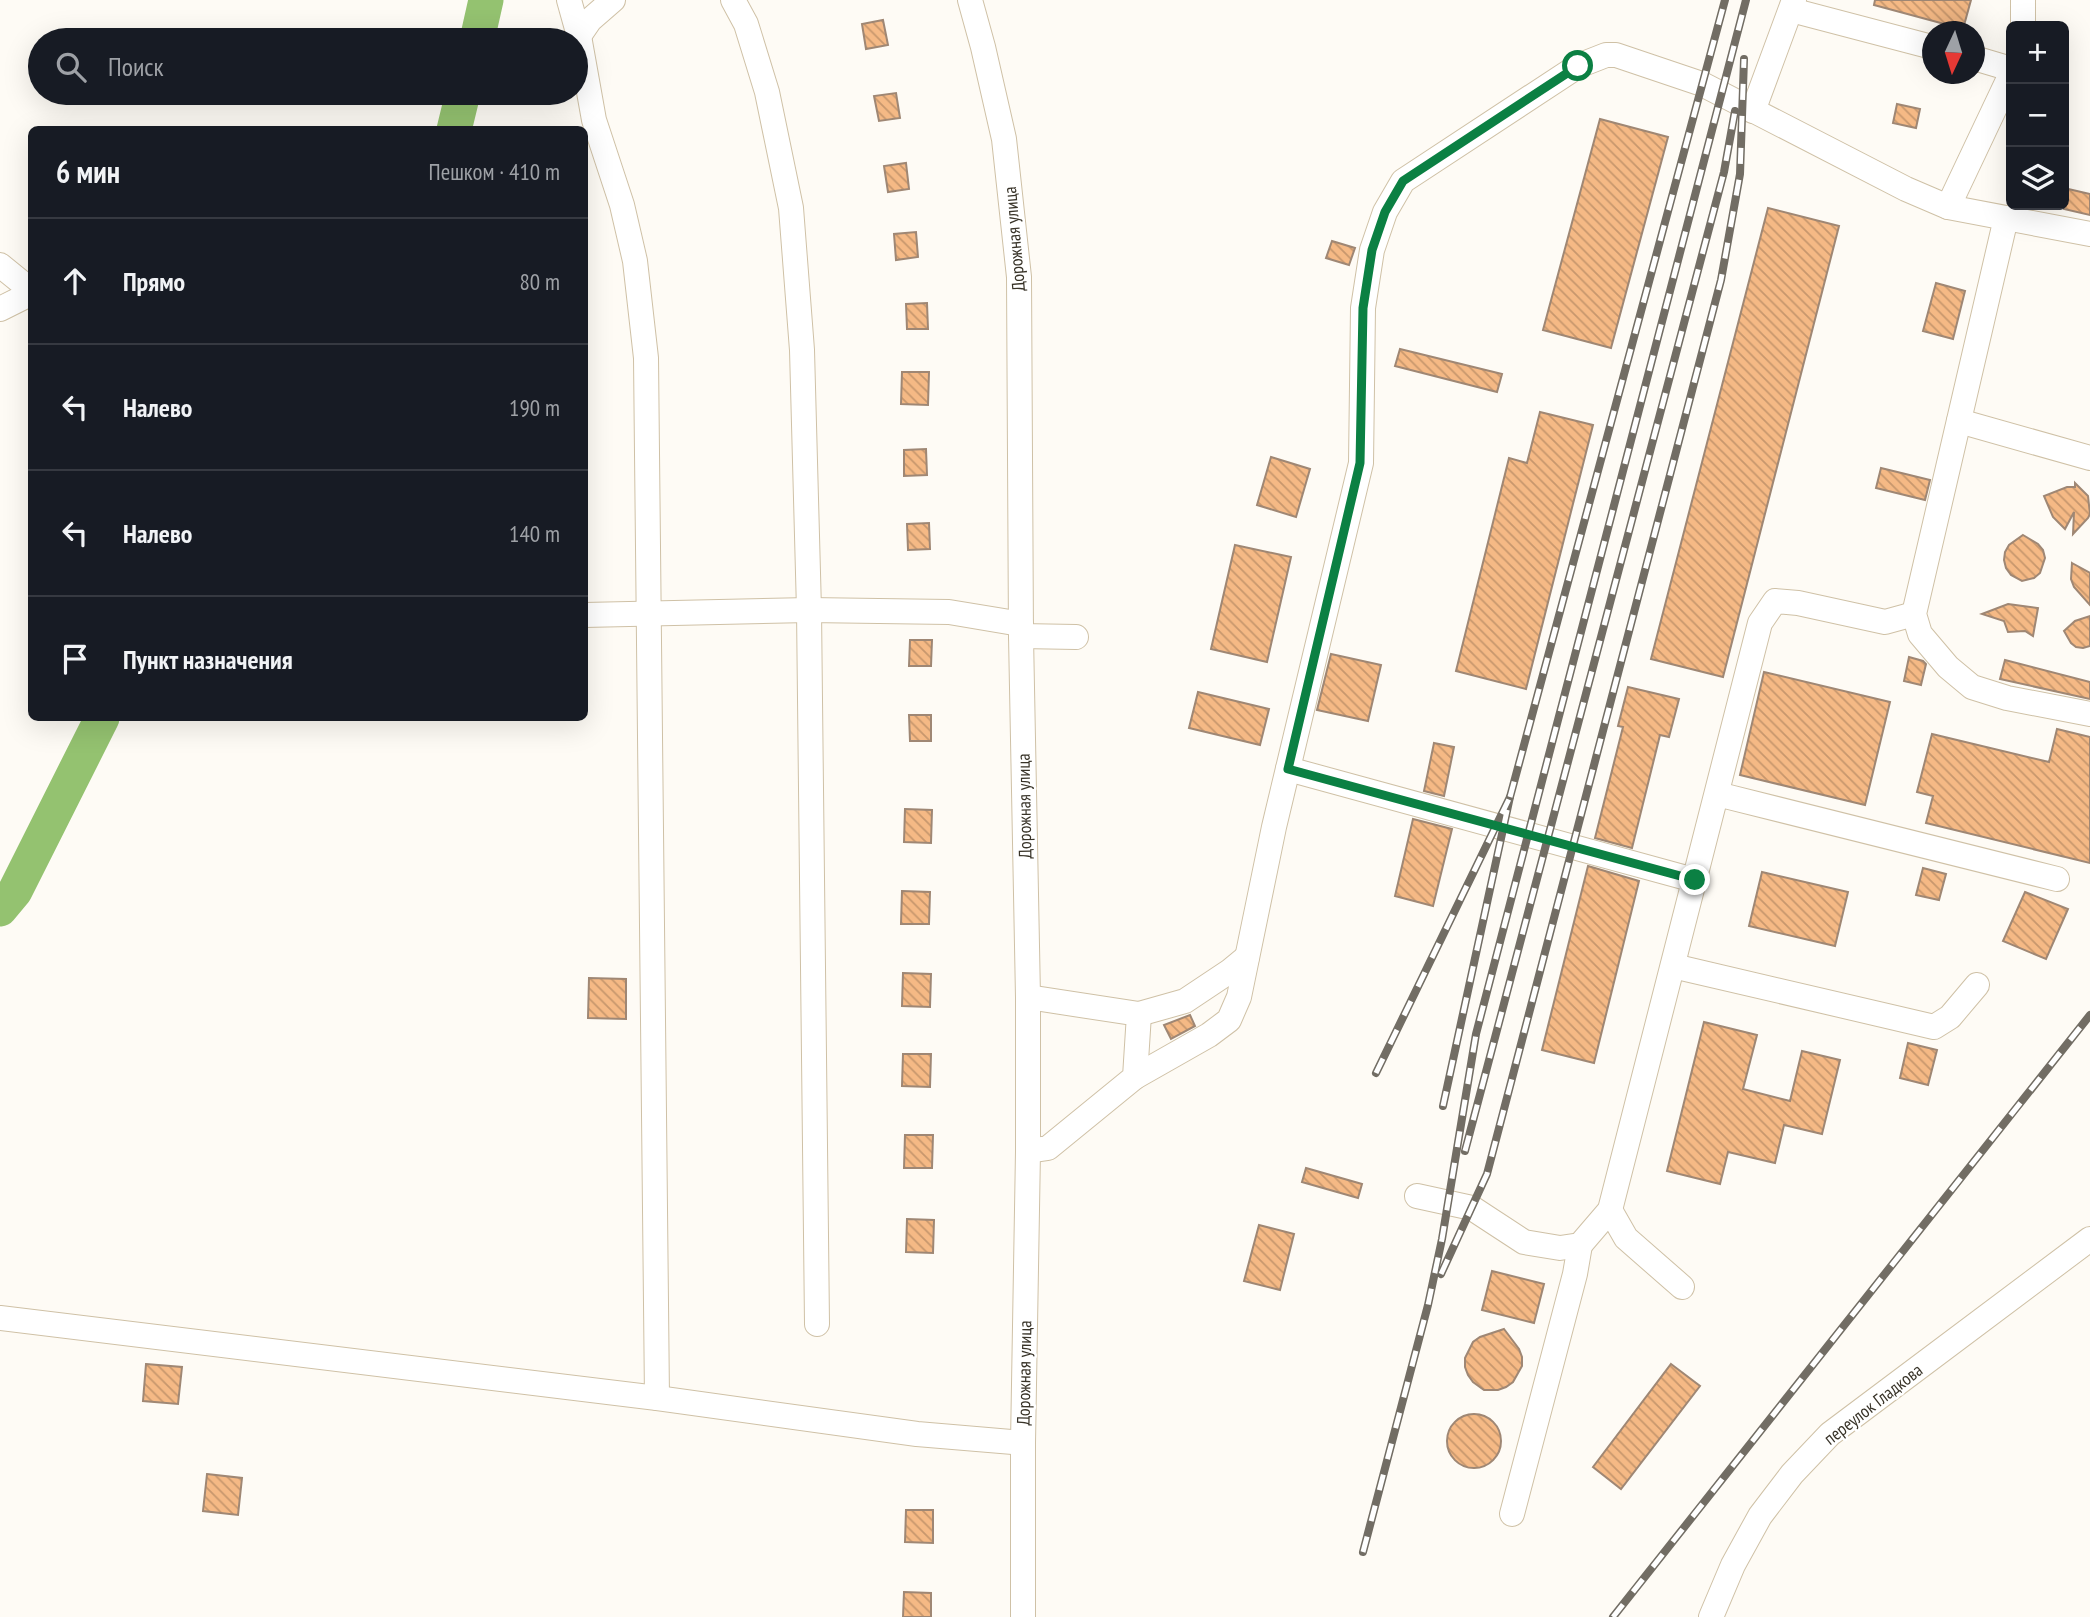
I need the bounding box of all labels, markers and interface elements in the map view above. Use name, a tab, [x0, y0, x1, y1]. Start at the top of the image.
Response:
north arrow	[1922, 21, 1985, 84]
map controls	[2006, 21, 2069, 210]
button: +	[2006, 21, 2069, 84]
search box	[28, 28, 588, 105]
icon: search	[52, 48, 90, 86]
text: Поиск	[108, 50, 164, 83]
route start	[1562, 50, 1593, 81]
button: −	[2006, 84, 2069, 147]
button: layers	[2006, 147, 2069, 210]
text: 6 мин	[56, 152, 120, 191]
text: Пешком · 410 m	[429, 157, 560, 186]
street label: Дорожная улица	[998, 186, 1030, 292]
icon: ahead	[56, 262, 94, 300]
text: Прямо	[123, 265, 185, 298]
text: 80 m	[519, 267, 560, 296]
icon: left	[56, 388, 94, 426]
text: Налево	[123, 391, 192, 424]
text: 190 m	[509, 393, 560, 422]
icon: left	[56, 514, 94, 552]
text: Налево	[123, 517, 192, 550]
text: 140 m	[509, 519, 560, 548]
icon: arrive	[56, 640, 94, 678]
text: Пункт назначения	[123, 643, 293, 676]
street label: Дорожная улица	[1012, 753, 1036, 859]
route end	[1679, 864, 1710, 895]
street label: Дорожная улица	[1012, 1320, 1036, 1426]
street label: переулок Гладкова	[1819, 1358, 1927, 1450]

